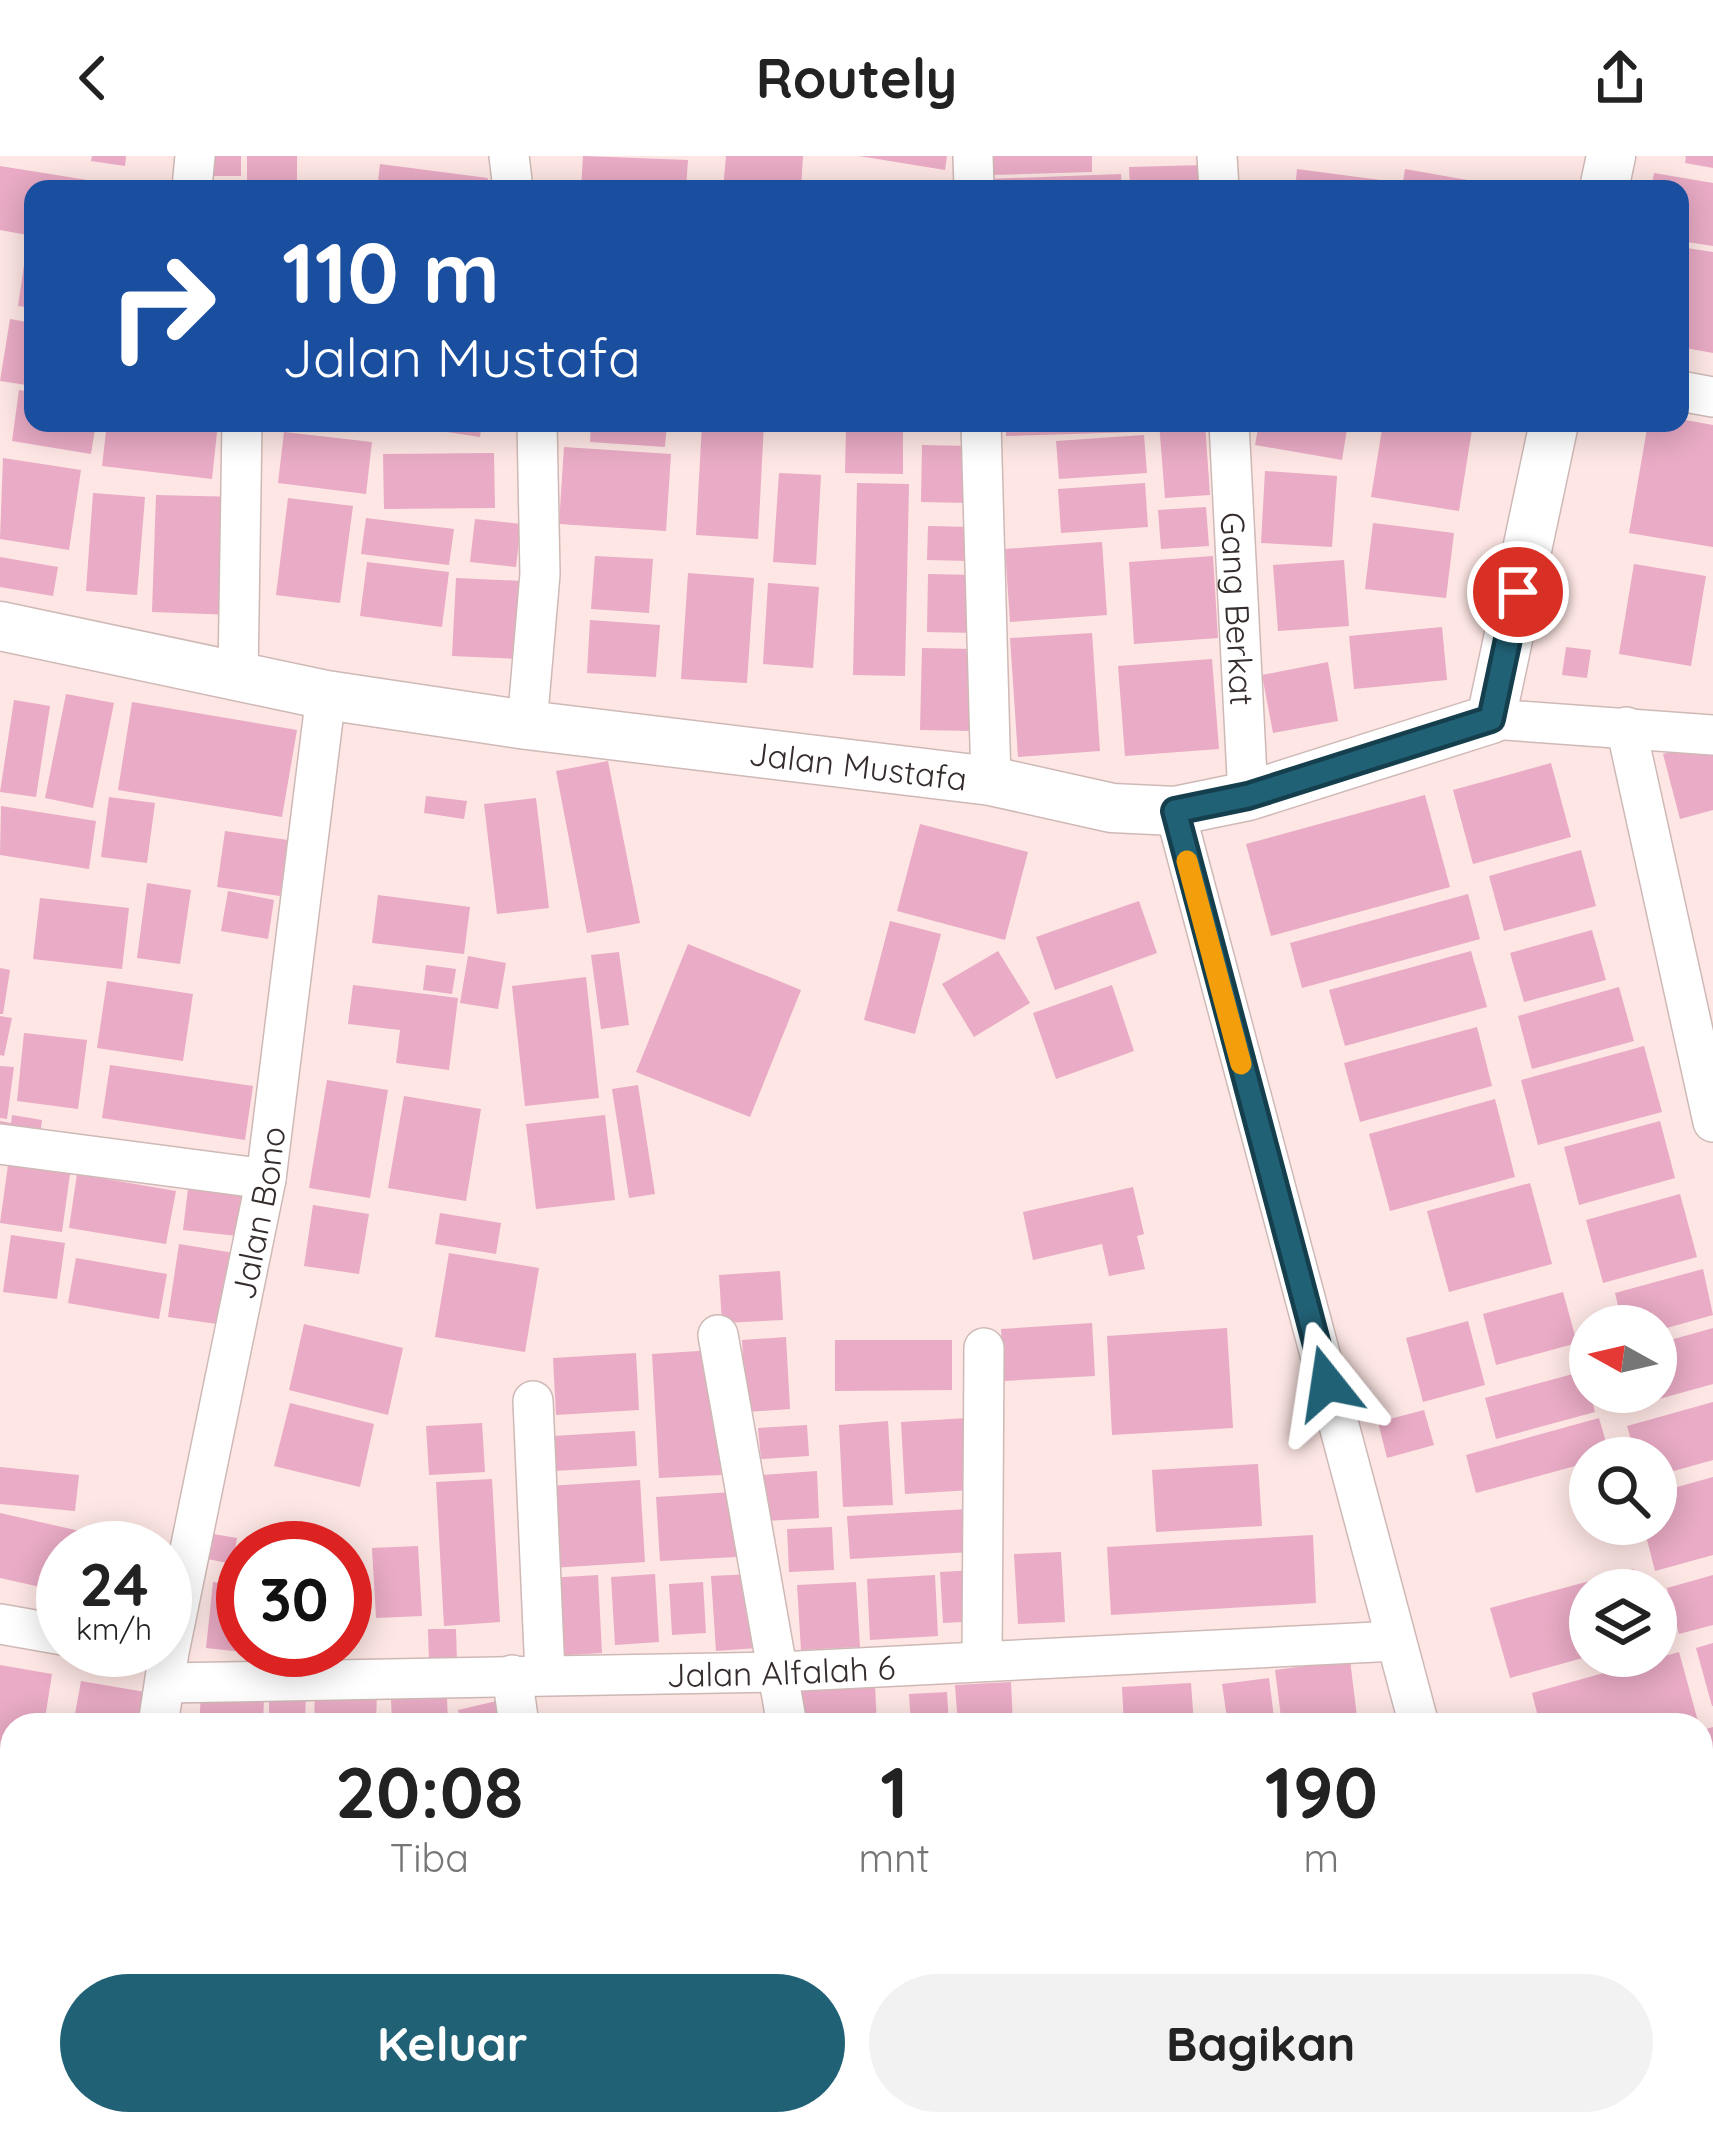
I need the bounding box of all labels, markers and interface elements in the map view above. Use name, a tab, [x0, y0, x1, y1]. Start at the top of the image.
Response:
text: Routely	[756, 44, 957, 112]
icon: back	[60, 45, 126, 111]
icon: share	[1587, 45, 1653, 111]
text: 110 m	[282, 219, 500, 324]
icon: right	[84, 228, 240, 384]
text: Jalan Mustafa	[282, 323, 641, 391]
street label: Gang Berkat	[1213, 511, 1264, 706]
pin	[1467, 541, 1569, 643]
icon: arrive	[1485, 559, 1551, 625]
street label: Jalan Mustafa	[747, 731, 969, 798]
street label: Jalan Bono	[221, 1124, 293, 1303]
north arrow	[1569, 1305, 1677, 1413]
map controls	[1569, 1305, 1677, 1677]
position arrow	[1264, 1320, 1390, 1446]
button: search	[1569, 1437, 1677, 1545]
speed limit sign: 30	[216, 1521, 372, 1677]
text: 24	[79, 1546, 149, 1621]
button: layers	[1569, 1569, 1677, 1677]
text: km/h	[76, 1610, 152, 1648]
street label: Jalan Alfalah 6	[666, 1646, 896, 1695]
text: 20:08	[335, 1746, 524, 1836]
text: 1	[880, 1746, 908, 1836]
text: 190	[1265, 1746, 1378, 1836]
text: Tiba	[390, 1833, 469, 1882]
text: mnt	[859, 1833, 930, 1882]
text: m	[1304, 1833, 1339, 1882]
button: Keluar	[60, 1974, 845, 2112]
button: Bagikan	[869, 1974, 1653, 2112]

